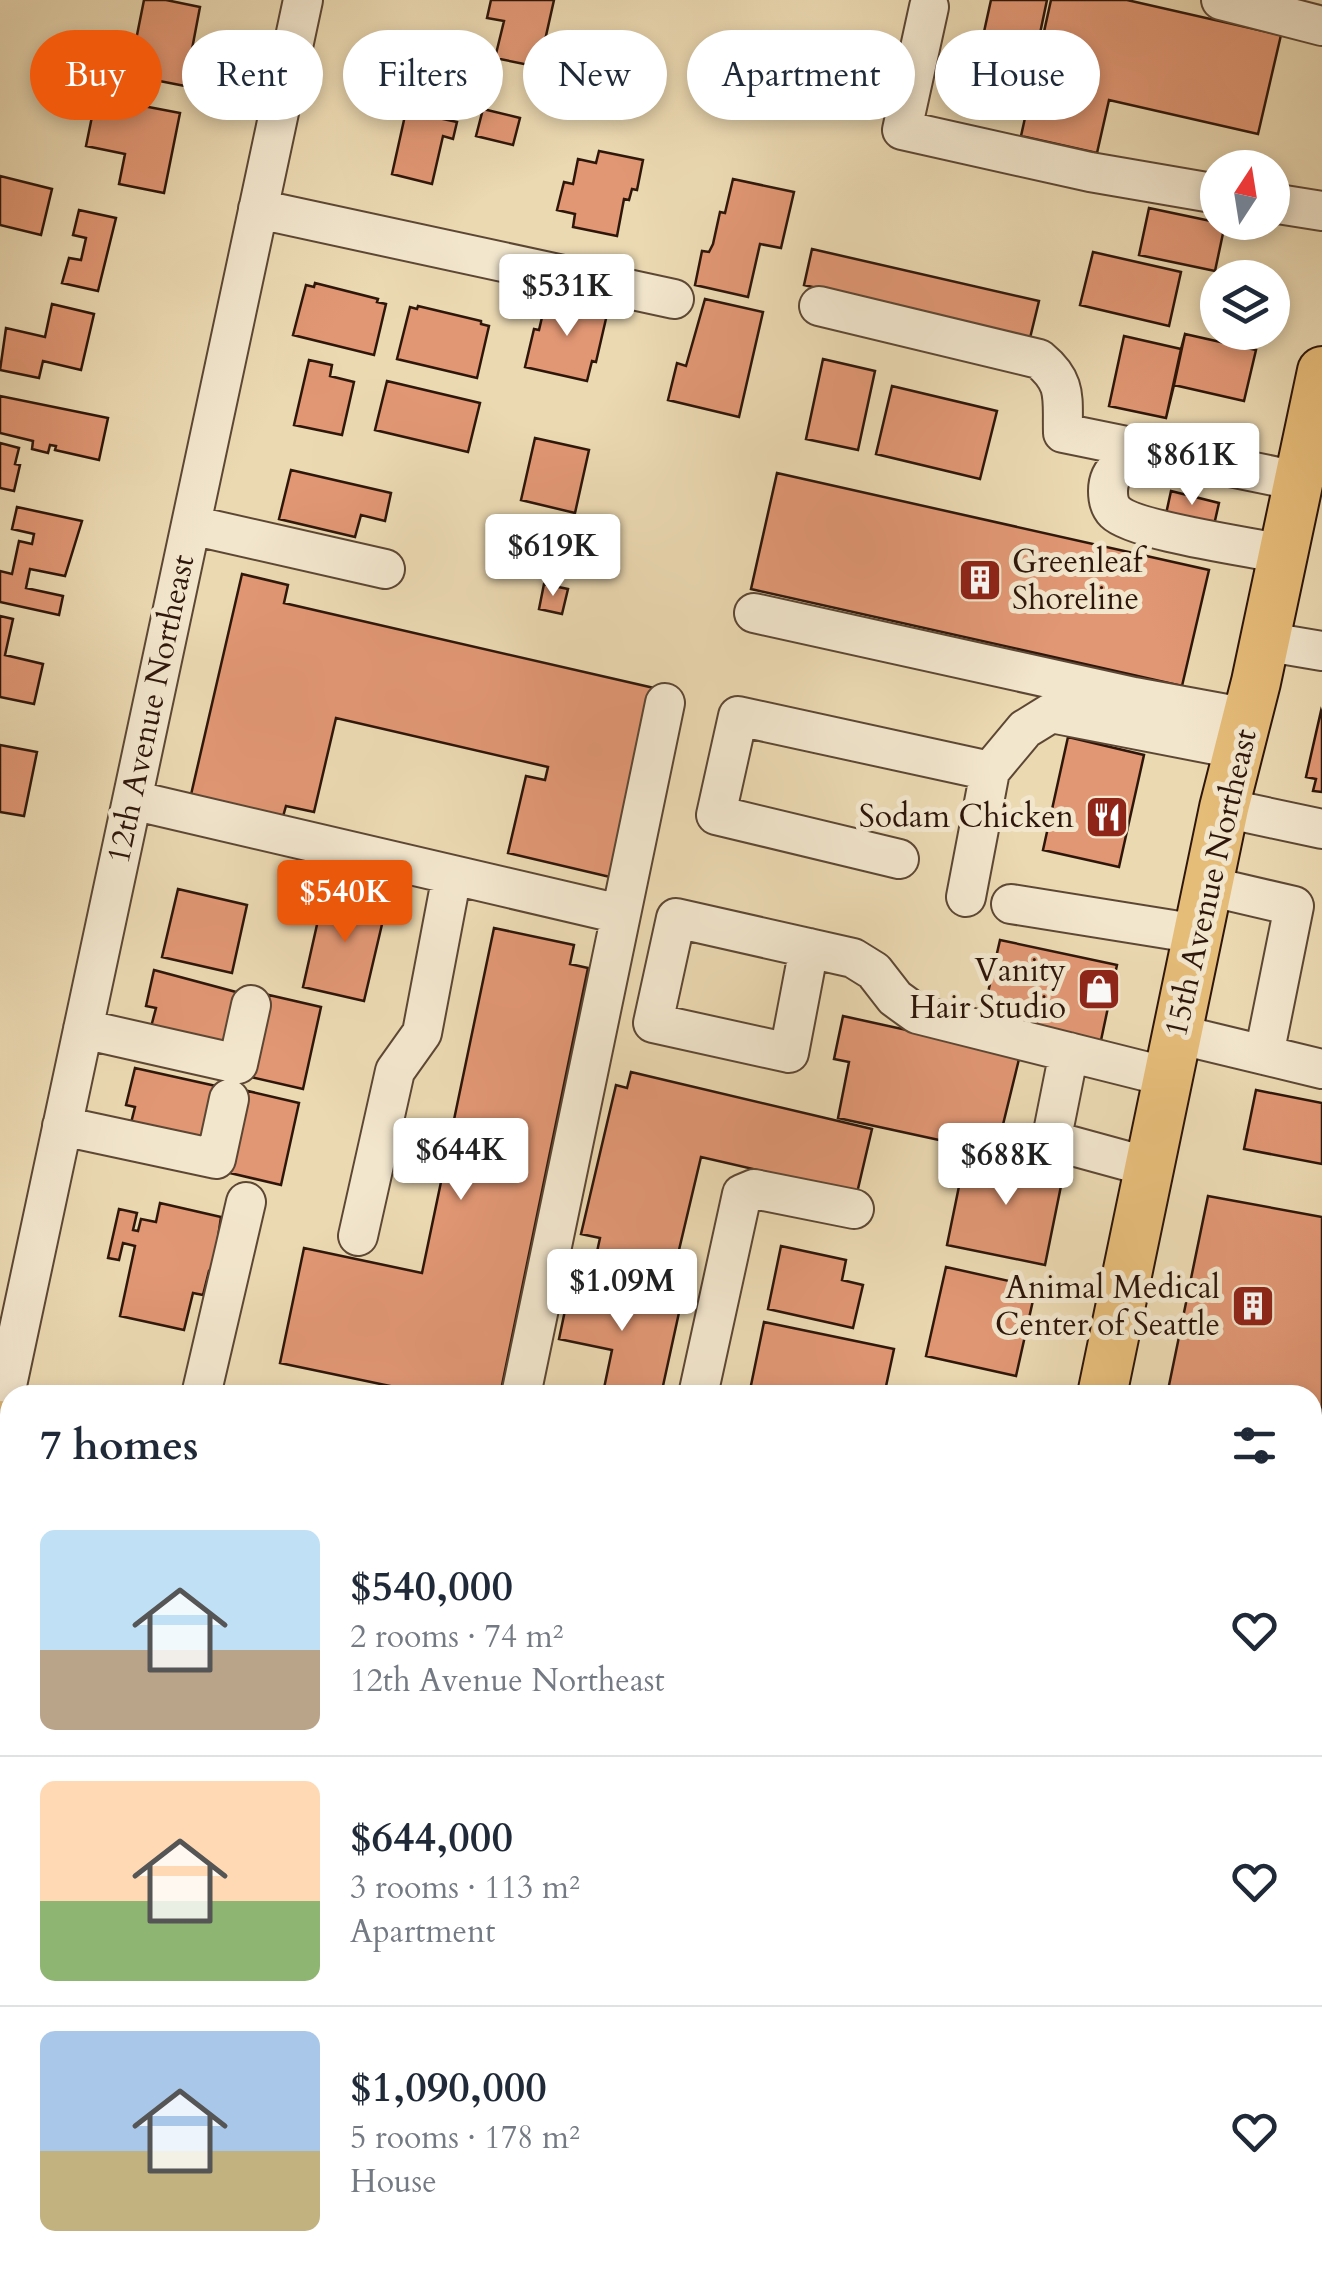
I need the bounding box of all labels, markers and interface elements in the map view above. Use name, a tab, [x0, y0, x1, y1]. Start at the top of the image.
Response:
chip: Buy	[30, 30, 162, 120]
chip: Rent	[182, 30, 323, 120]
chip: Filters	[343, 30, 503, 120]
chip: New	[523, 30, 667, 120]
chip: Apartment	[687, 30, 915, 120]
chip: House	[935, 30, 1100, 120]
north arrow	[1200, 150, 1290, 240]
map controls	[1200, 150, 1290, 350]
pin: $531K	[497, 254, 637, 339]
button: layers	[1200, 260, 1290, 350]
text: $531K	[521, 264, 613, 308]
pin: $861K	[1122, 423, 1262, 508]
text: $861K	[1146, 433, 1238, 477]
pin: $619K	[483, 514, 623, 599]
text: $619K	[507, 524, 599, 568]
place label: Greenleaf Shoreline	[1012, 540, 1148, 621]
street label: 12th Avenue Northeast	[97, 551, 205, 867]
building icon: Greenleaf Shoreline	[957, 557, 1003, 603]
street label: 15th Avenue Northeast	[1154, 725, 1268, 1041]
restaurant icon: Sodam Chicken	[1084, 794, 1130, 840]
place label: Sodam Chicken	[859, 795, 1074, 839]
pin: $540K	[275, 860, 415, 945]
text: $540K	[299, 870, 391, 914]
place label: Vanity Hair Studio	[909, 949, 1066, 1030]
shop icon: Vanity Hair Studio	[1076, 966, 1122, 1012]
pin: $644K	[391, 1118, 531, 1203]
pin: $688K	[936, 1123, 1076, 1208]
text: $644K	[415, 1128, 507, 1172]
text: $688K	[960, 1133, 1052, 1177]
pin: $1.09M	[541, 1249, 703, 1334]
text: $1.09M	[569, 1259, 675, 1303]
place label: Animal Medical Center of Seattle	[995, 1266, 1220, 1347]
building icon: Animal Medical Center of Seattle	[1230, 1283, 1276, 1329]
text: 7 homes	[40, 1417, 198, 1474]
icon: filters	[1227, 1418, 1282, 1473]
text: $540,000	[350, 1558, 513, 1615]
icon: home	[120, 1570, 240, 1690]
icon: heart	[1227, 1603, 1282, 1658]
text: 2 rooms · 74 m²	[350, 1615, 563, 1659]
text: 12th Avenue Northeast	[350, 1659, 665, 1703]
text: $644,000	[350, 1809, 513, 1866]
icon: home	[120, 1821, 240, 1941]
icon: heart	[1227, 1854, 1282, 1909]
text: 3 rooms · 113 m²	[350, 1866, 580, 1910]
text: Apartment	[350, 1910, 495, 1954]
text: $1,090,000	[350, 2059, 547, 2116]
icon: home	[120, 2071, 240, 2191]
icon: heart	[1227, 2104, 1282, 2159]
text: 5 rooms · 178 m²	[350, 2116, 580, 2160]
text: House	[350, 2160, 437, 2204]

